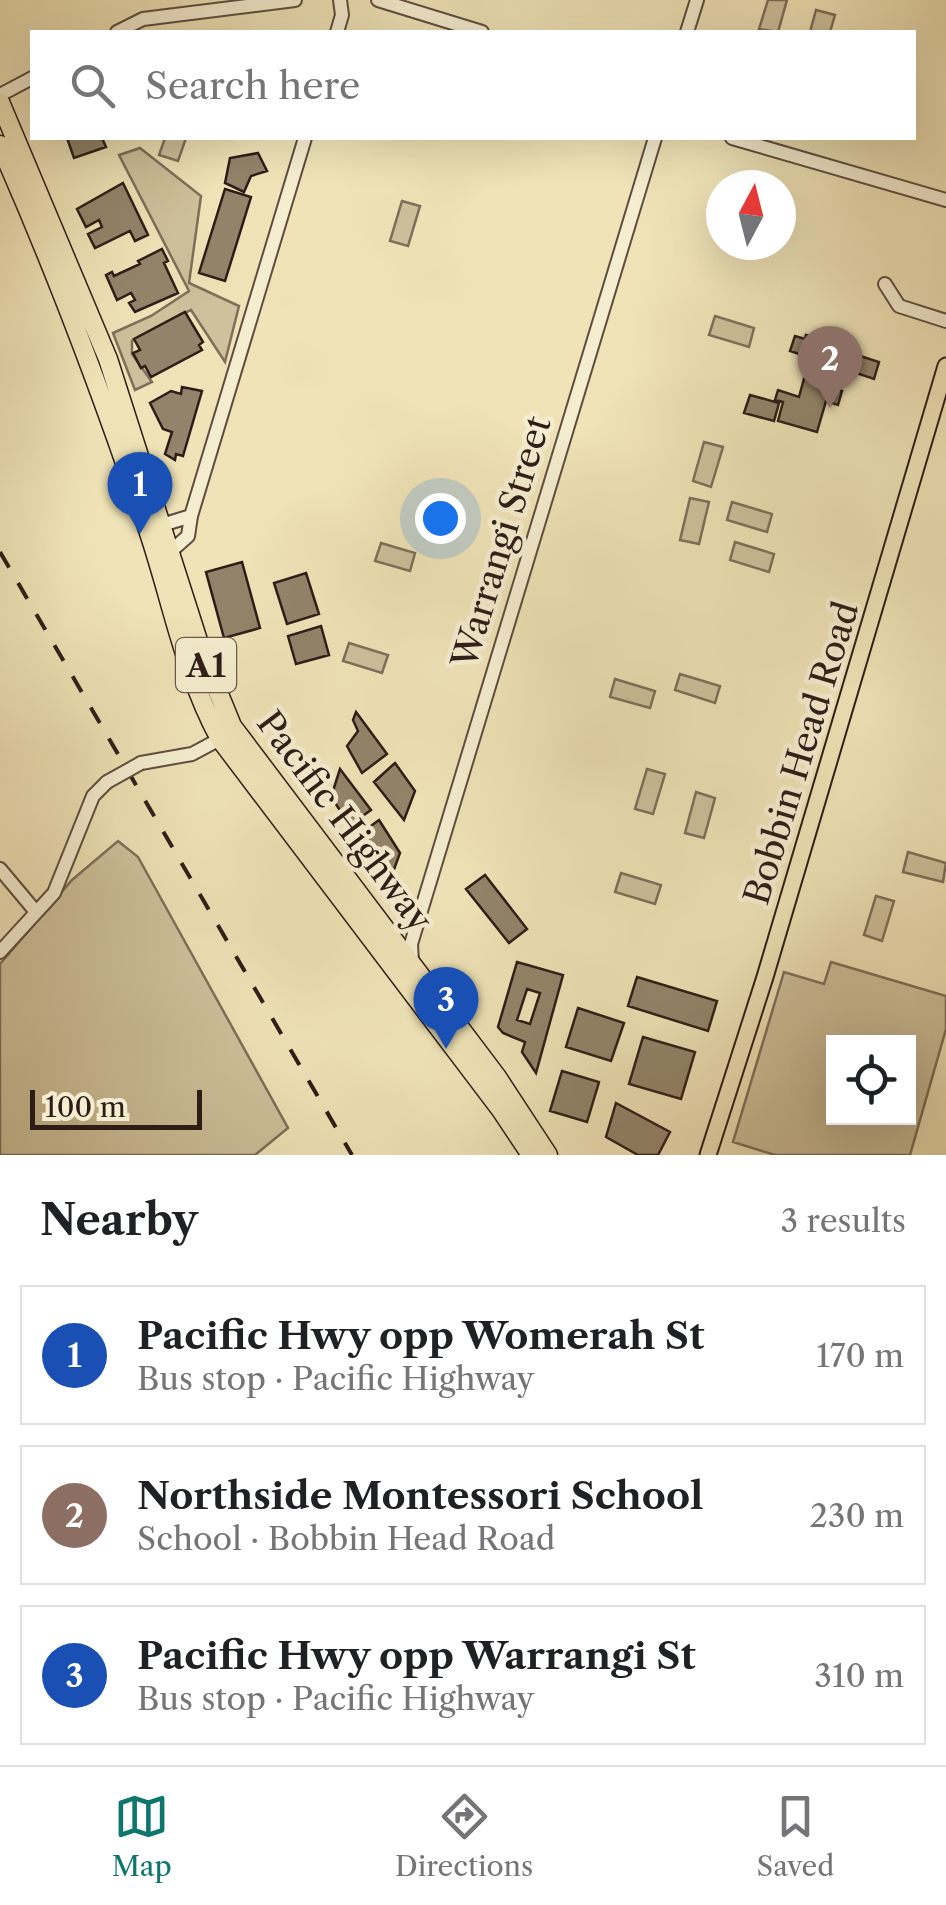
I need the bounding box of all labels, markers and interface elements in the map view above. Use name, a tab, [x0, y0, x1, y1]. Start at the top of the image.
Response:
search box	[30, 30, 916, 140]
icon: search	[65, 58, 120, 113]
text: Search here	[145, 62, 360, 109]
north arrow	[706, 170, 796, 260]
pin: 2	[798, 326, 862, 408]
street label: Warrangi Street	[442, 410, 560, 674]
pin: 1	[108, 452, 172, 534]
your location	[415, 493, 466, 544]
street label: Bobbin Head Road	[734, 596, 868, 910]
road number: A1	[176, 638, 236, 692]
street label: Pacific Highway	[248, 702, 442, 940]
pin: 3	[414, 966, 478, 1049]
map controls	[826, 1035, 916, 1125]
button: locate	[826, 1035, 916, 1125]
scale bar	[30, 1085, 202, 1130]
text: 100 m	[45, 1090, 126, 1124]
text: Nearby	[40, 1194, 198, 1246]
text: 3 results	[780, 1201, 906, 1240]
text: Pacific Hwy opp Womerah St	[137, 1312, 704, 1359]
text: 1	[67, 1336, 82, 1375]
text: 170 m	[816, 1336, 904, 1375]
text: Bus stop · Pacific Highway	[137, 1359, 534, 1398]
text: Northside Montessori School	[137, 1472, 704, 1519]
text: 2	[65, 1496, 84, 1535]
text: 230 m	[809, 1496, 904, 1535]
text: School · Bobbin Head Road	[137, 1519, 555, 1558]
text: Pacific Hwy opp Warrangi St	[137, 1632, 696, 1679]
text: 3	[65, 1656, 84, 1695]
text: 310 m	[814, 1656, 904, 1695]
text: Bus stop · Pacific Highway	[137, 1679, 534, 1718]
tab: Map	[112, 1789, 172, 1883]
tab: Directions	[395, 1789, 533, 1883]
tab: Saved	[757, 1789, 834, 1883]

